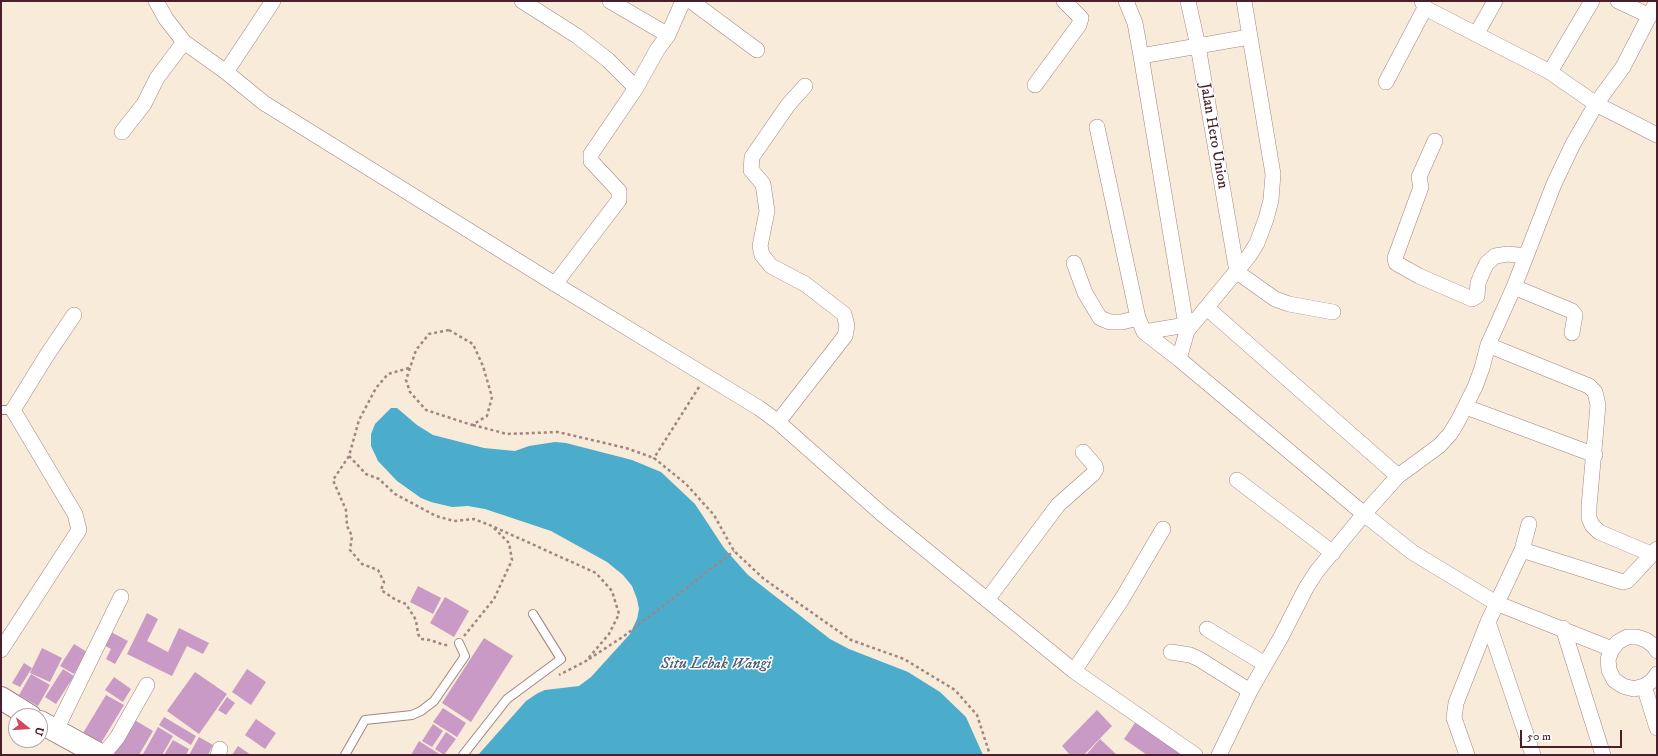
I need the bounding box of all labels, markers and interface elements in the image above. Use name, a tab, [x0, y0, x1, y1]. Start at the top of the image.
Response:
street label: Jalan Hero Union	[1195, 82, 1231, 190]
water label: Situ Lebak Wangi	[661, 655, 771, 675]
north arrow	[8, 708, 48, 748]
scale bar	[1522, 722, 1624, 748]
text: U	[31, 725, 46, 737]
text: 50 m	[1527, 729, 1551, 744]

